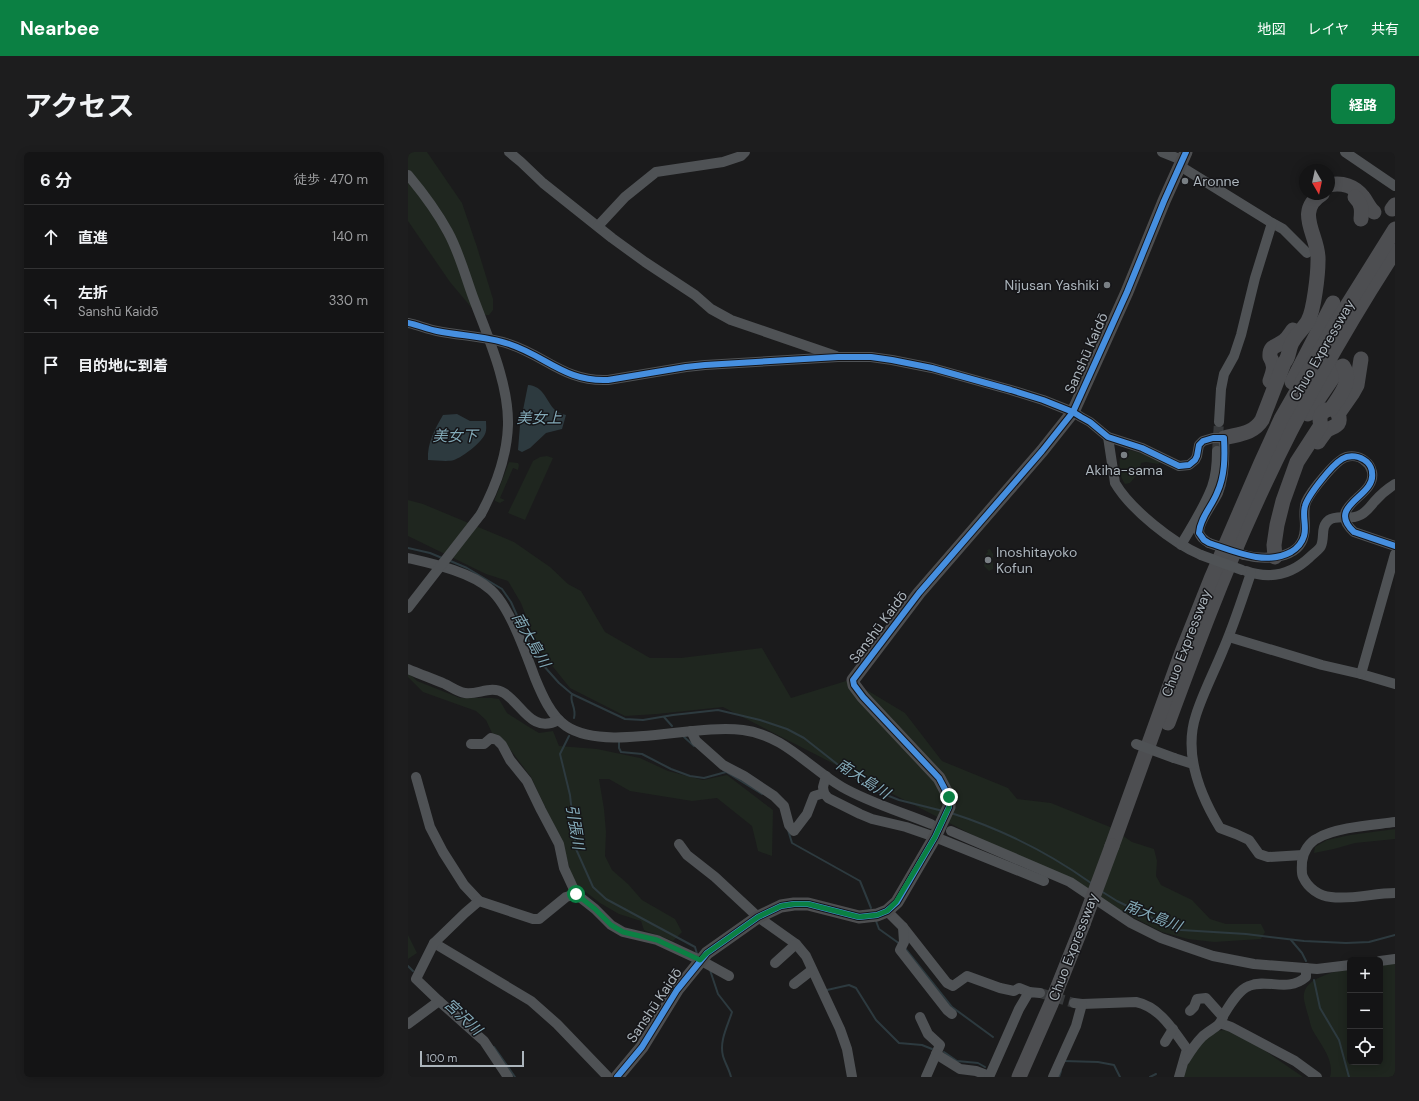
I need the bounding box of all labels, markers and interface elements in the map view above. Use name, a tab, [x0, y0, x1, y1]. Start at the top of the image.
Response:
text: Nearbee	[20, 16, 100, 41]
text: 地図	[1257, 20, 1285, 38]
text: レイヤ	[1307, 20, 1349, 38]
text: 共有	[1371, 20, 1399, 38]
button: 経路	[1331, 84, 1395, 124]
text: アクセス	[24, 88, 135, 125]
north arrow	[1299, 164, 1335, 200]
text: 6 分	[40, 169, 72, 191]
text: 徒歩 · 470 m	[294, 171, 368, 188]
place label: Aronne	[1193, 172, 1240, 190]
marker: Aronne	[1180, 176, 1190, 186]
icon: ahead	[40, 226, 62, 248]
text: 直進	[78, 228, 108, 248]
text: 140 m	[332, 228, 368, 245]
place label: Nijusan Yashiki	[1005, 276, 1099, 294]
marker: Nijusan Yashiki	[1102, 280, 1112, 290]
text: 左折	[78, 283, 108, 303]
icon: left	[40, 290, 62, 312]
text: 330 m	[329, 292, 368, 309]
street label: Chuo Expressway	[1286, 296, 1358, 404]
text: Sanshū Kaidō	[78, 303, 158, 320]
street label: Sanshū Kaidō	[1060, 310, 1112, 396]
icon: arrive	[40, 354, 62, 376]
text: 目的地に到着	[78, 356, 168, 376]
water label: 美女上	[516, 408, 562, 428]
water label: 美女下	[432, 426, 480, 446]
marker: Akiha-sama	[1119, 450, 1129, 460]
place label: Akiha-sama	[1085, 461, 1163, 479]
place label: Inoshitayoko Kofun	[996, 543, 1077, 577]
marker: Inoshitayoko Kofun	[983, 555, 993, 565]
street label: Chuo Expressway	[1157, 586, 1215, 699]
street label: Sanshū Kaidō	[845, 587, 911, 667]
water label: 南大島川	[507, 609, 556, 673]
water label: 南大島川	[832, 755, 895, 804]
route end	[940, 788, 958, 806]
water label: 引張川	[562, 803, 589, 853]
route start	[567, 885, 585, 903]
street label: Chuo Expressway	[1044, 890, 1102, 1003]
water label: 南大島川	[1121, 895, 1186, 937]
map controls	[1347, 957, 1383, 1065]
button: +	[1347, 957, 1383, 993]
street label: Sanshū Kaidō	[622, 964, 686, 1046]
button: −	[1347, 993, 1383, 1029]
water label: 宮沢川	[440, 994, 488, 1041]
button: locate	[1347, 1029, 1383, 1065]
scale bar	[420, 1049, 524, 1068]
text: 100 m	[426, 1051, 457, 1065]

